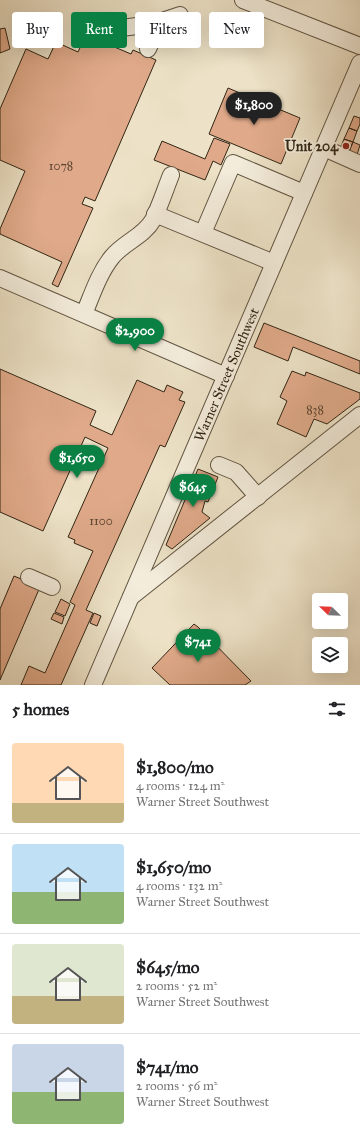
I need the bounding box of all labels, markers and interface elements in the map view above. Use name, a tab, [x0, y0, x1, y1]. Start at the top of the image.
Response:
chip: Buy	[12, 12, 63, 48]
chip: Rent	[71, 12, 127, 48]
chip: Filters	[135, 12, 201, 48]
chip: New	[209, 12, 264, 48]
pin: $1,800	[221, 92, 287, 126]
text: $1,800	[235, 97, 273, 113]
place label: Unit 204	[285, 138, 339, 156]
marker: Unit 204	[341, 141, 351, 151]
house number: 1078	[49, 159, 73, 173]
street label: Warner Street Southwest	[191, 305, 263, 444]
pin: $2,900	[102, 318, 168, 352]
text: $2,900	[115, 323, 155, 339]
house number: 838	[306, 403, 324, 417]
pin: $1,650	[44, 445, 110, 479]
text: $1,650	[59, 450, 95, 466]
pin: $645	[169, 474, 217, 508]
text: $645	[179, 479, 207, 495]
house number: 1100	[89, 514, 113, 528]
north arrow	[312, 593, 348, 629]
map controls	[312, 593, 348, 673]
pin: $741	[174, 629, 222, 663]
text: $741	[185, 634, 211, 650]
button: layers	[312, 637, 348, 673]
icon: filters	[326, 698, 348, 720]
text: 5 homes	[12, 699, 69, 720]
text: $1,800/mo	[136, 757, 214, 778]
icon: home	[44, 759, 92, 807]
text: 4 rooms · 124 m²	[136, 778, 225, 794]
text: Warner Street Southwest	[136, 794, 269, 810]
text: $1,650/mo	[136, 857, 211, 878]
icon: home	[44, 860, 92, 908]
text: 4 rooms · 132 m²	[136, 878, 222, 894]
text: Warner Street Southwest	[136, 894, 269, 910]
text: $645/mo	[136, 957, 200, 978]
icon: home	[44, 960, 92, 1008]
text: 2 rooms · 52 m²	[136, 978, 217, 994]
text: Warner Street Southwest	[136, 994, 269, 1010]
text: $741/mo	[136, 1057, 199, 1078]
icon: home	[44, 1060, 92, 1108]
text: 2 rooms · 56 m²	[136, 1078, 218, 1094]
text: Warner Street Southwest	[136, 1094, 269, 1110]

